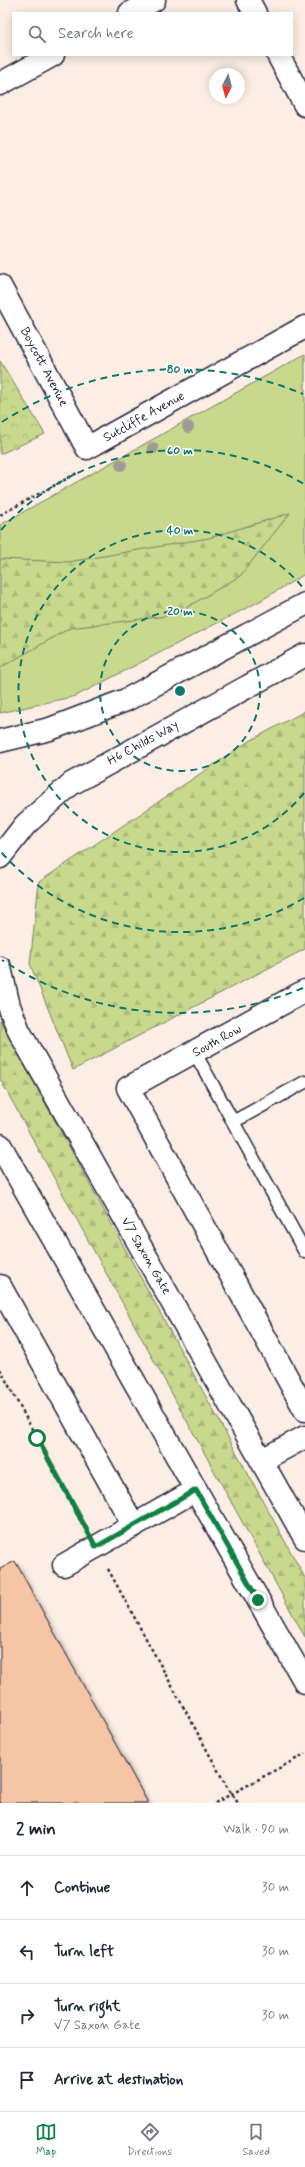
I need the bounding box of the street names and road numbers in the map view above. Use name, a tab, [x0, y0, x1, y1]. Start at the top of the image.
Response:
street label: Boycott Avenue	[16, 324, 72, 410]
street label: Sutcliffe Avenue	[100, 388, 188, 446]
street label: H6 Childs Way	[104, 716, 182, 770]
street label: South Row	[190, 1020, 245, 1061]
street label: V7 Saxon Gate	[117, 1214, 175, 1298]

